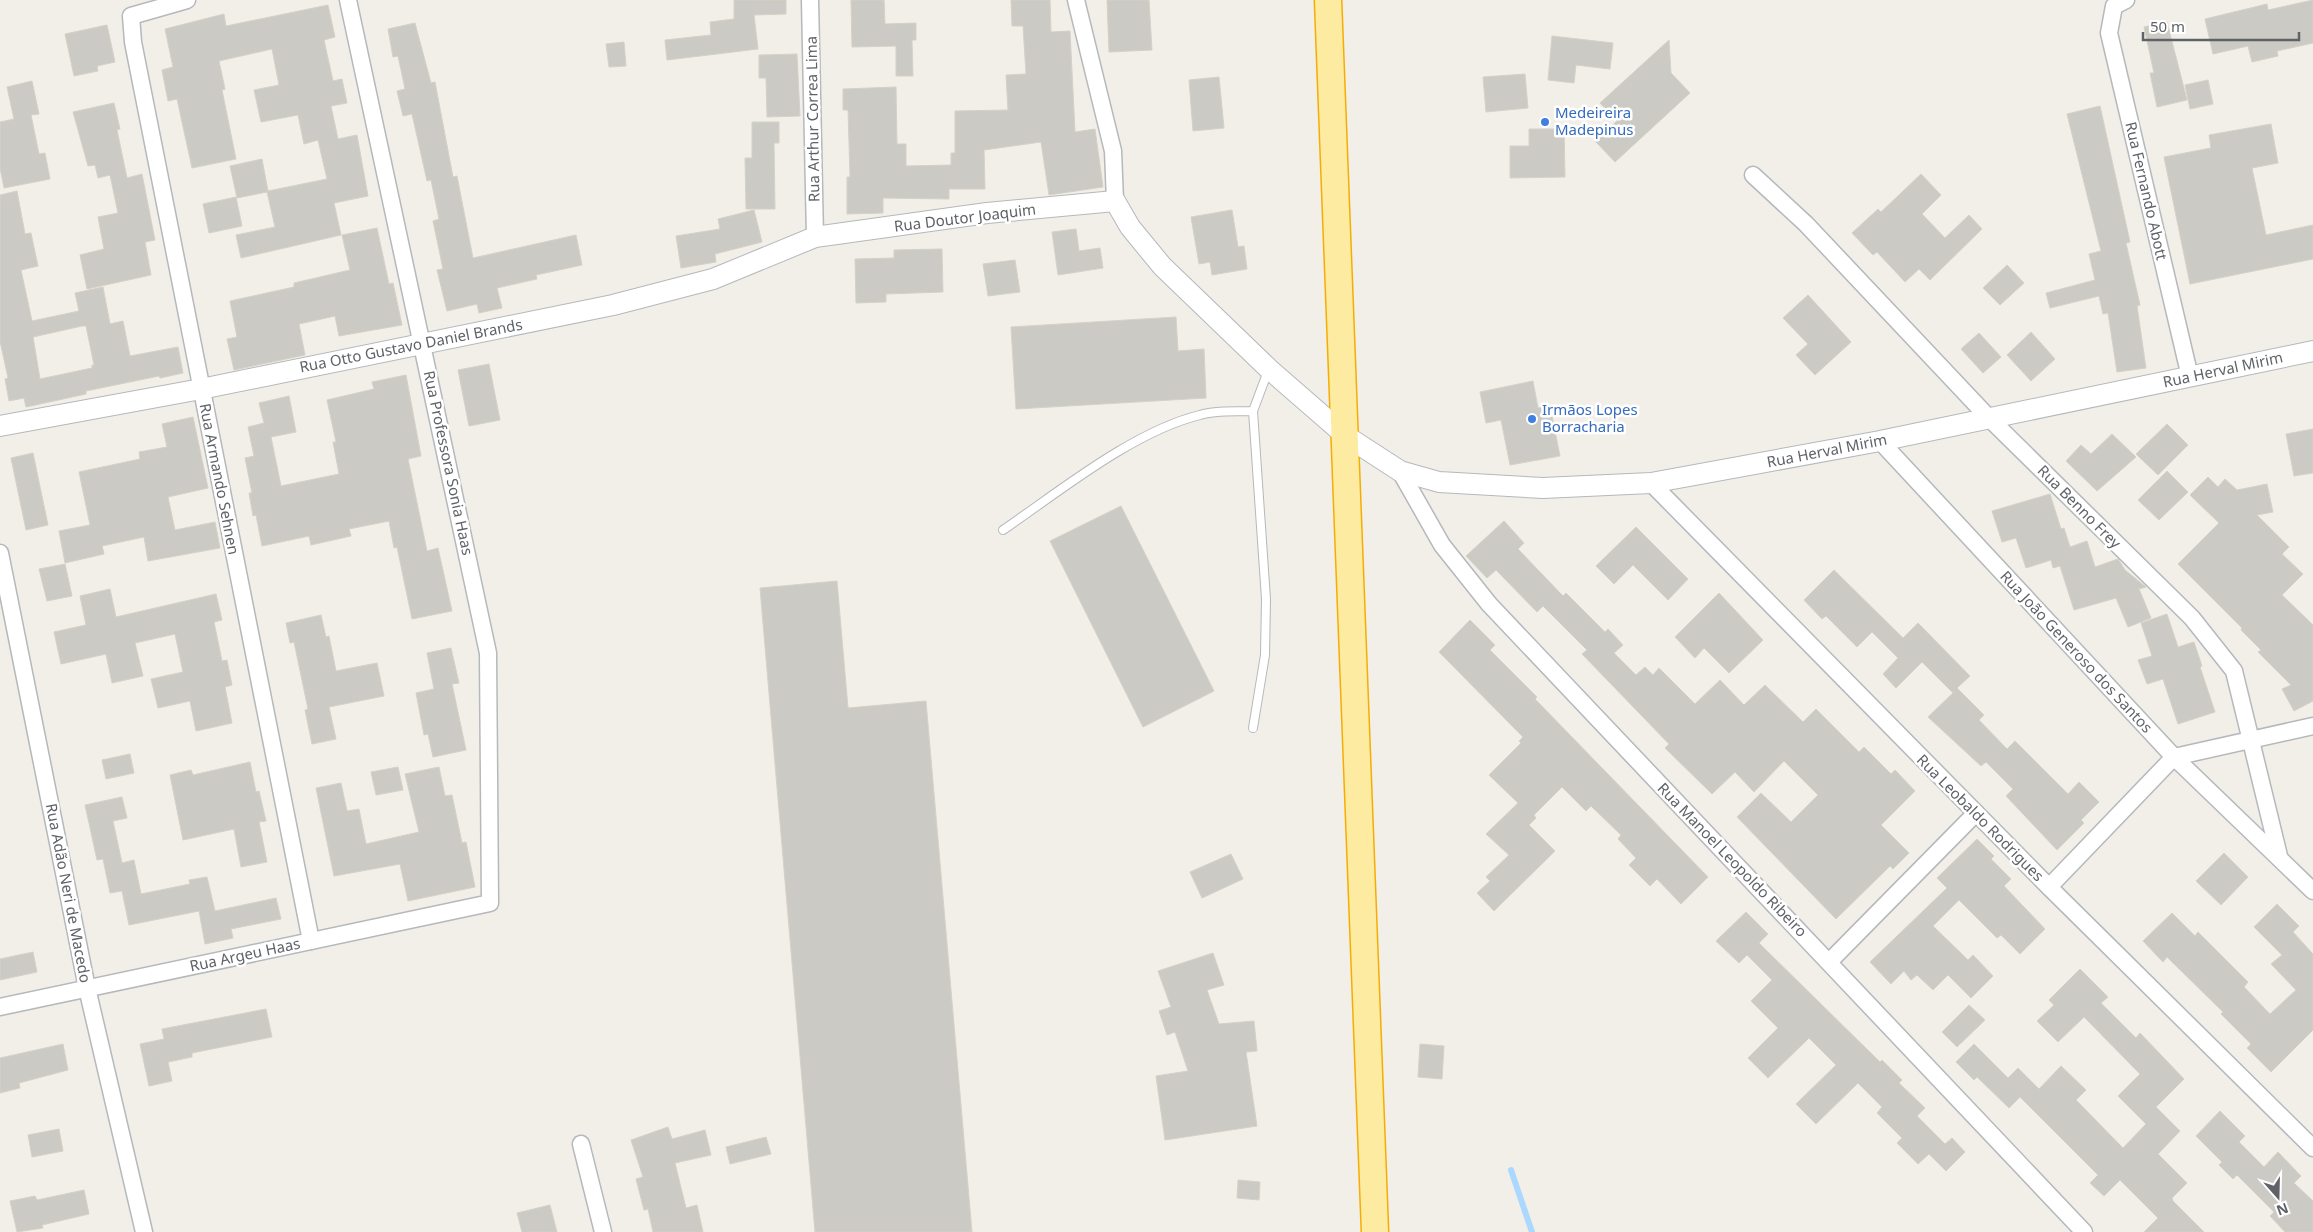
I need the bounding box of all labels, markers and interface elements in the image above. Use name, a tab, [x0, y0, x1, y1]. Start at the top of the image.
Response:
scale bar	[2143, 10, 2299, 42]
text: 50 m	[2150, 16, 2185, 36]
street label: Rua Arthur Correa Lima	[801, 36, 823, 202]
place label: Medeireira Madepinus	[1555, 102, 1634, 139]
marker: Medeireira Madepinus	[1539, 116, 1551, 128]
street label: Rua Fernando Abott	[2121, 120, 2173, 262]
street label: Rua Doutor Joaquim	[893, 198, 1037, 236]
street label: Rua Otto Gustavo Daniel Brands	[298, 314, 524, 376]
street label: Rua Herval Mirim	[2161, 347, 2285, 391]
street label: Rua Professora Sonia Haas	[420, 369, 478, 557]
place label: Irmãos Lopes Borracharia	[1542, 399, 1638, 436]
street label: Rua Armando Sehnen	[196, 402, 244, 556]
marker: Irmãos Lopes Borracharia	[1526, 413, 1538, 425]
street label: Rua Herval Mirim	[1765, 429, 1889, 471]
street label: Rua Benno Frey	[2034, 460, 2126, 553]
street label: Rua João Generoso dos Santos	[1996, 566, 2157, 737]
street label: Rua Leobaldo Rodrigues	[1913, 749, 2049, 885]
street label: Rua Manoel Leopoldo Ribeiro	[1654, 778, 1812, 941]
street label: Rua Adão Neri de Macedo	[42, 801, 96, 984]
street label: Rua Argeu Haas	[188, 933, 302, 976]
north arrow	[2253, 1172, 2303, 1222]
text: N	[2274, 1199, 2291, 1221]

